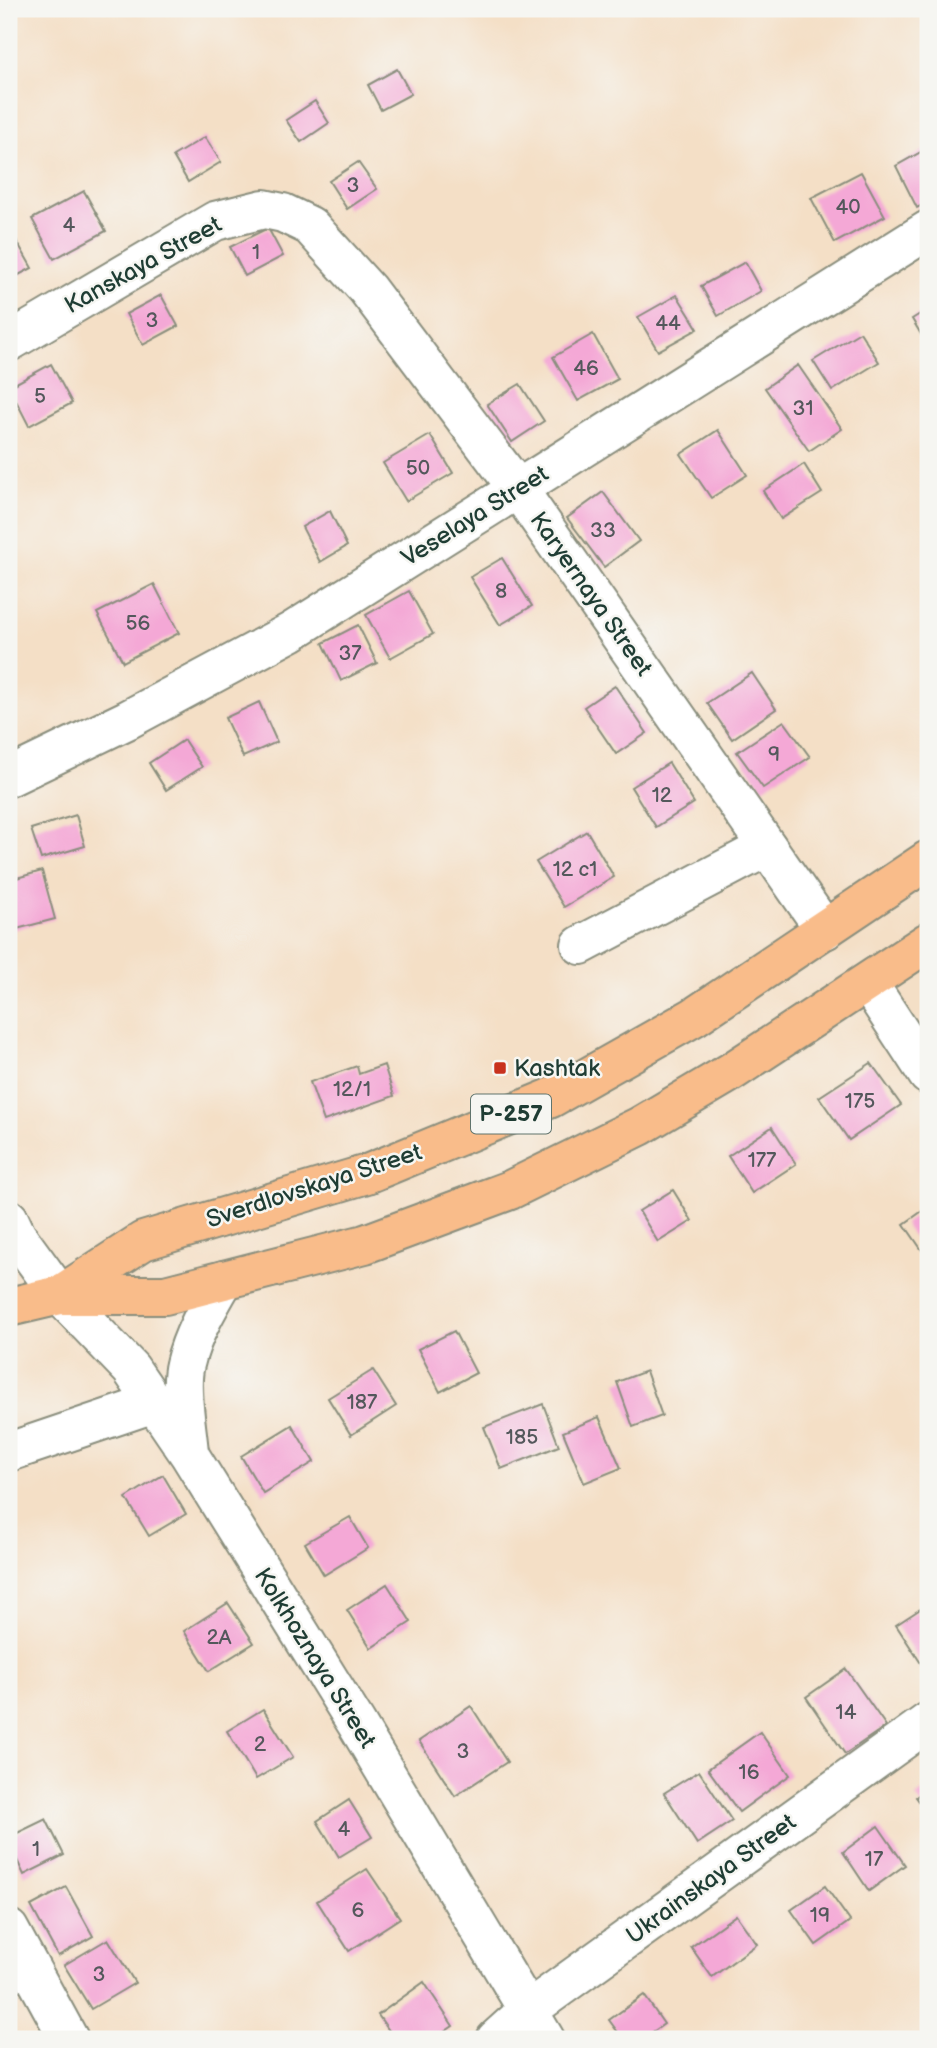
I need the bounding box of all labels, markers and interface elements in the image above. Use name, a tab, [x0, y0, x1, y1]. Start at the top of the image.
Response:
house number: 3	[347, 173, 359, 198]
house number: 40	[835, 195, 861, 220]
street label: Kanskaya Street	[60, 210, 227, 320]
house number: 4	[63, 213, 76, 238]
house number: 1	[252, 240, 260, 265]
house number: 3	[146, 308, 158, 333]
house number: 44	[655, 311, 681, 336]
house number: 46	[573, 356, 599, 381]
house number: 5	[34, 384, 46, 409]
house number: 31	[792, 396, 814, 421]
house number: 50	[406, 456, 430, 481]
street label: Veselaya Street	[396, 459, 554, 573]
street label: Karyernaya Street	[524, 506, 659, 682]
house number: 33	[590, 518, 616, 543]
house number: 8	[495, 579, 507, 604]
house number: 56	[126, 611, 151, 636]
house number: 37	[338, 641, 362, 666]
house number: 9	[768, 742, 780, 767]
house number: 12	[652, 783, 673, 808]
house number: 12 с1	[553, 857, 597, 882]
place label: Kashtak	[514, 1054, 600, 1083]
marker: Kashtak	[492, 1060, 508, 1076]
house number: 12/1	[333, 1077, 371, 1102]
house number: 175	[845, 1089, 875, 1114]
road number: Р-257	[471, 1094, 551, 1134]
street label: Sverdlovskaya Street	[203, 1137, 426, 1234]
house number: 177	[748, 1148, 777, 1173]
house number: 187	[347, 1390, 378, 1415]
house number: 185	[506, 1425, 538, 1450]
street label: Kolkhoznaya Street	[248, 1563, 382, 1754]
house number: 2А	[206, 1625, 232, 1650]
house number: 14	[836, 1700, 857, 1725]
house number: 2	[254, 1732, 267, 1757]
house number: 3	[457, 1739, 469, 1764]
house number: 16	[739, 1760, 760, 1785]
street label: Ukrainskaya Street	[620, 1807, 802, 1950]
house number: 4	[338, 1817, 351, 1842]
house number: 1	[32, 1837, 40, 1862]
house number: 17	[865, 1847, 884, 1872]
house number: 6	[352, 1898, 365, 1923]
house number: 19	[810, 1903, 830, 1928]
house number: 3	[93, 1962, 105, 1987]

